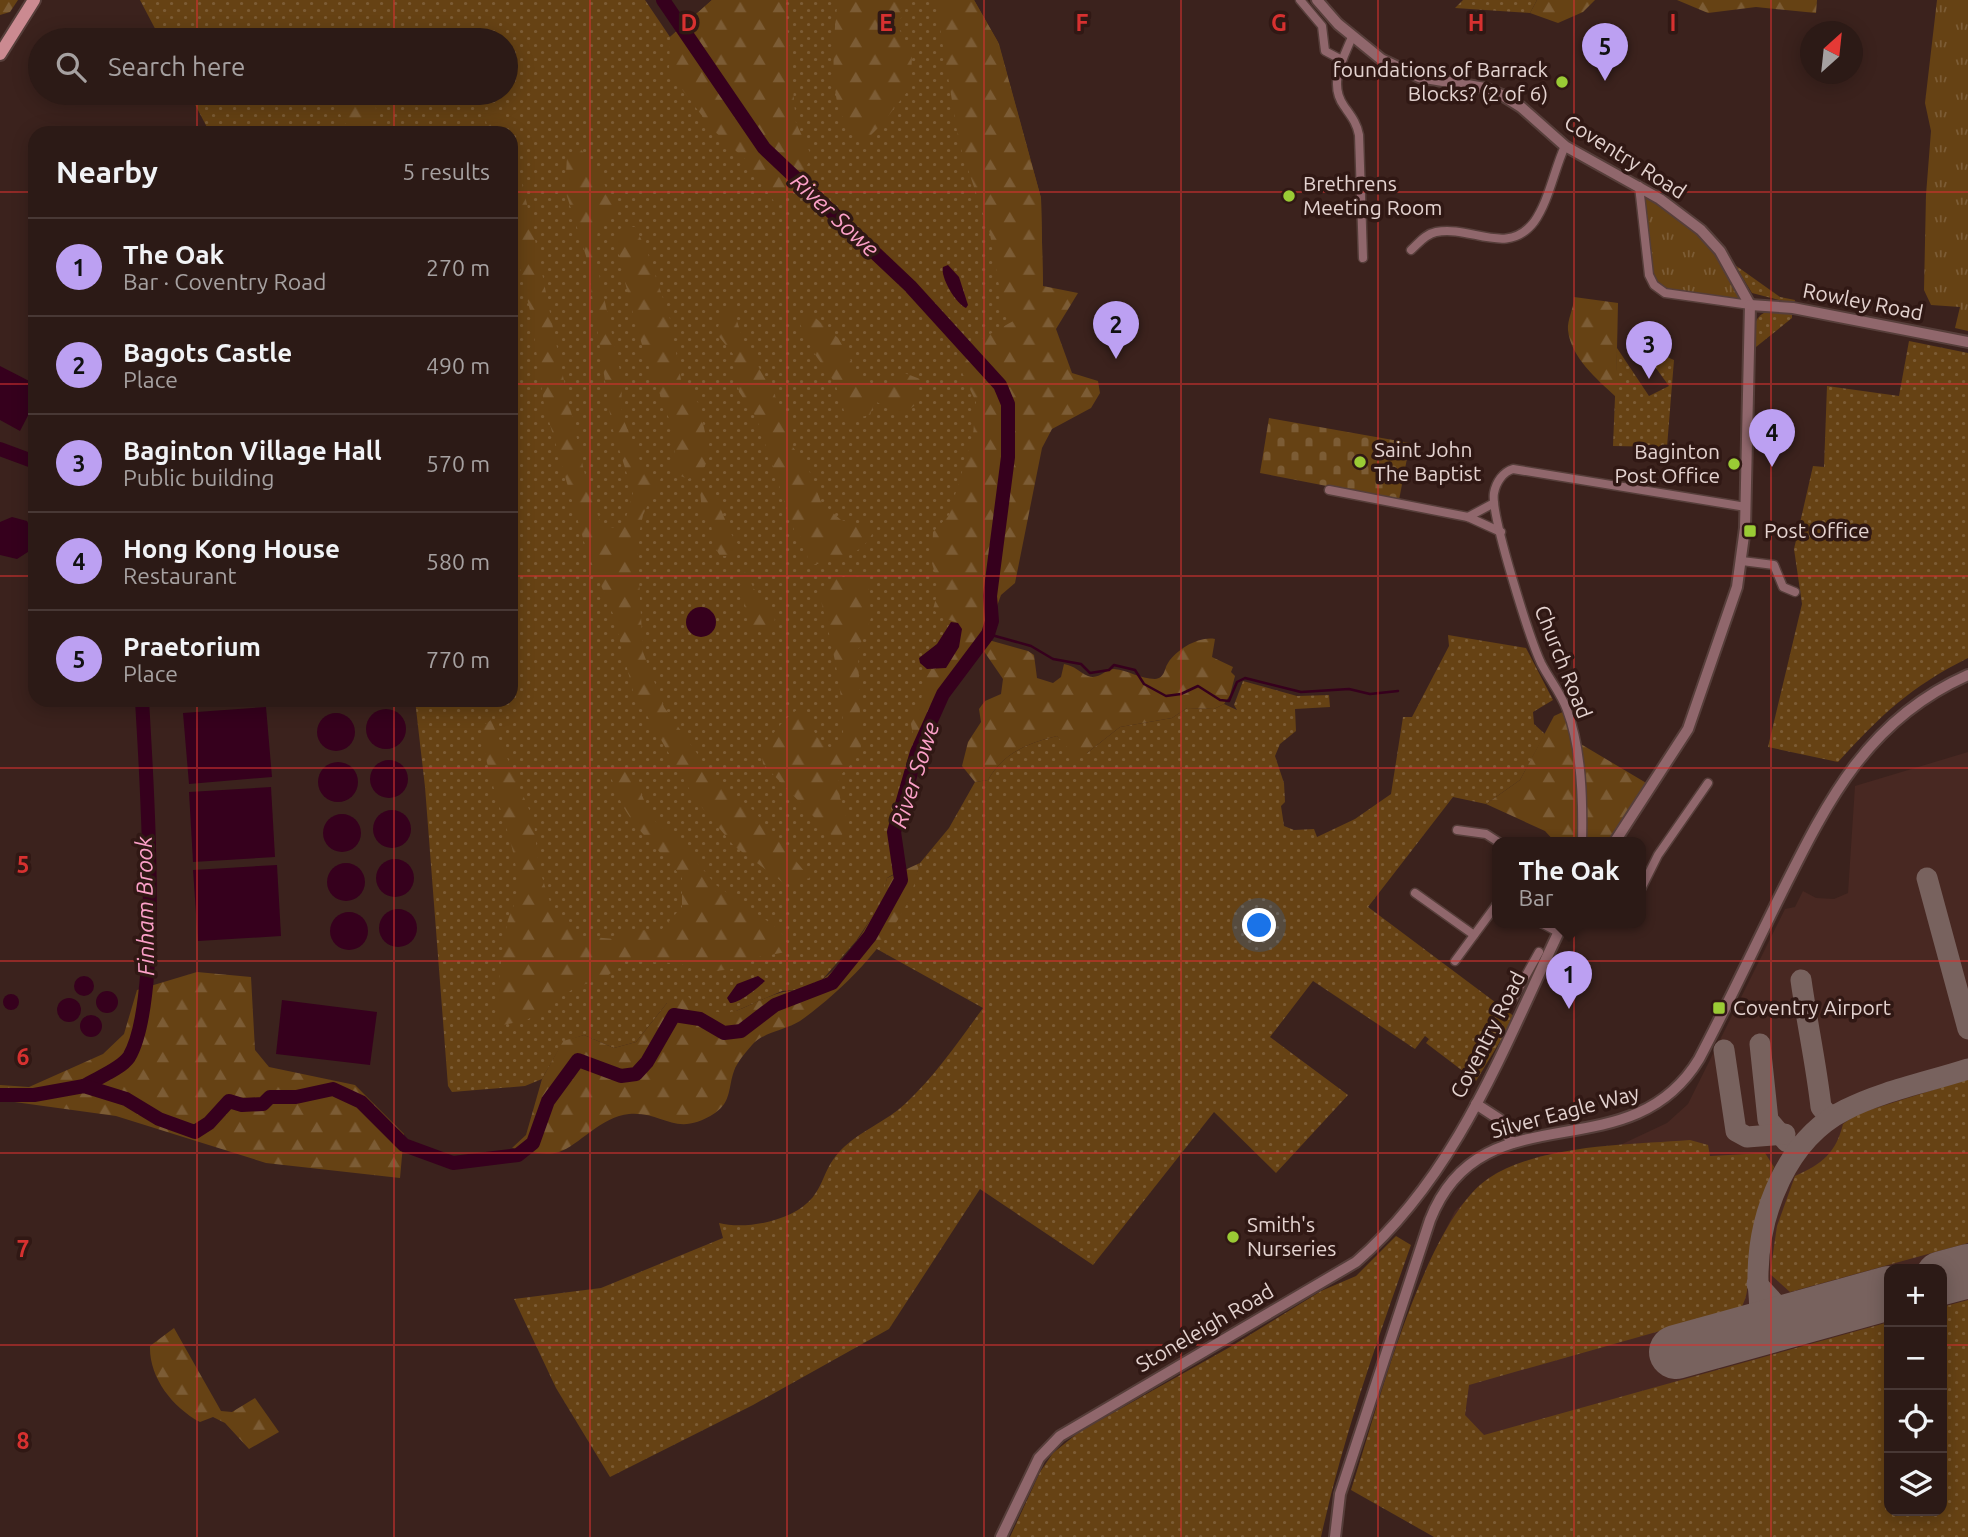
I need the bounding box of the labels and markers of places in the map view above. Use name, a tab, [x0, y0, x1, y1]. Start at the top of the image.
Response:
pin: 5	[1582, 23, 1628, 81]
place label: foundations of Barrack Blocks? (2 of 6)	[1333, 57, 1548, 105]
marker: foundations of Barrack Blocks? (2 of 6)	[1554, 74, 1570, 90]
place label: Brethrens Meeting Room	[1303, 171, 1442, 219]
marker: Brethrens Meeting Room	[1281, 188, 1297, 204]
pin: 2	[1093, 301, 1139, 359]
pin: 3	[1626, 321, 1672, 379]
pin: 4	[1749, 409, 1795, 467]
place label: Saint John The Baptist	[1374, 437, 1481, 485]
place label: Baginton Post Office	[1615, 439, 1720, 487]
marker: Saint John The Baptist	[1352, 454, 1368, 470]
marker: Baginton Post Office	[1726, 456, 1742, 472]
place label: Post Office	[1764, 518, 1869, 542]
marker: Post Office	[1742, 523, 1758, 539]
pin: 1	[1546, 951, 1592, 1009]
place label: Coventry Airport	[1733, 995, 1891, 1019]
marker: Coventry Airport	[1711, 1000, 1727, 1016]
place label: Smith's Nurseries	[1247, 1212, 1336, 1260]
marker: Smith's Nurseries	[1225, 1229, 1241, 1245]

